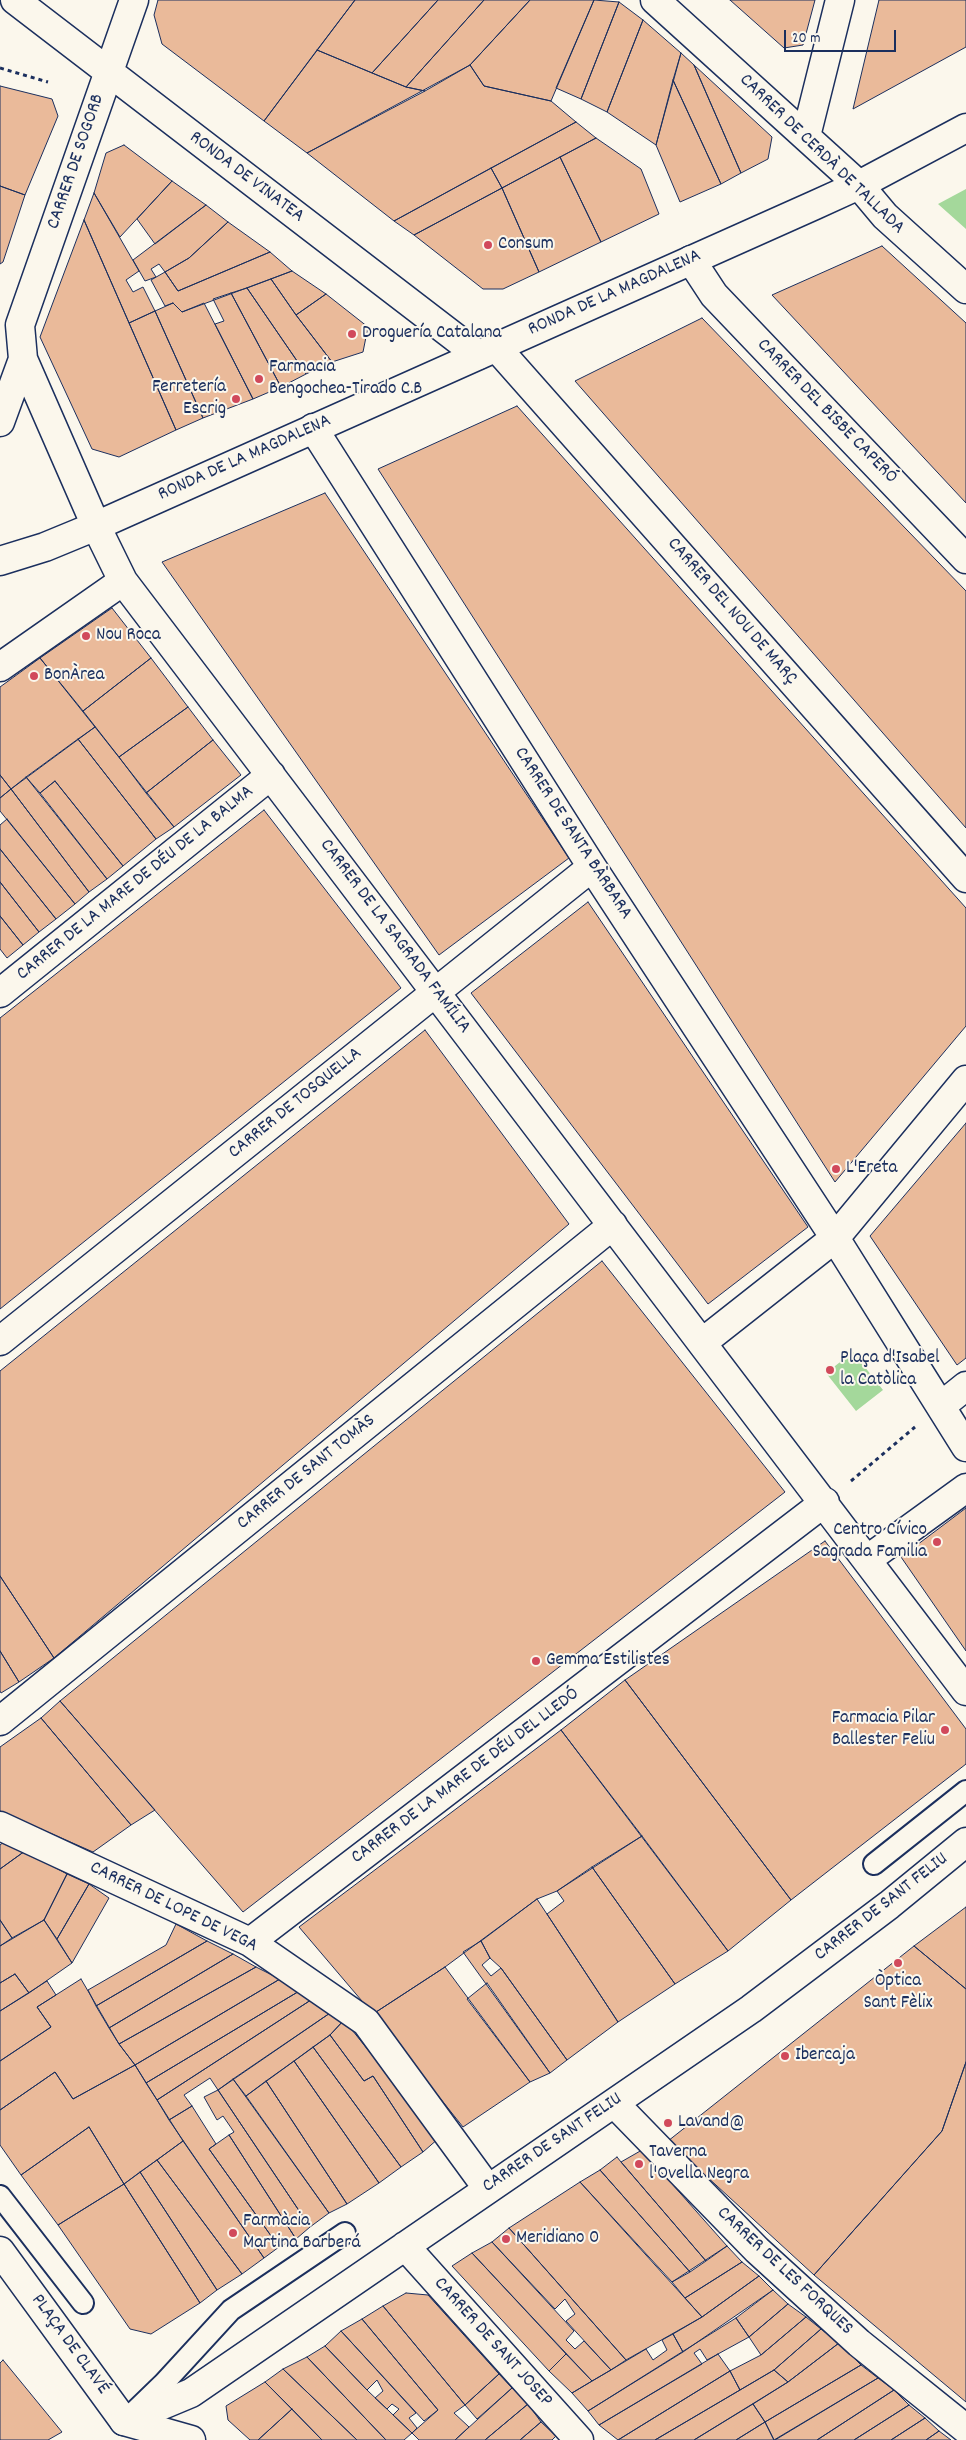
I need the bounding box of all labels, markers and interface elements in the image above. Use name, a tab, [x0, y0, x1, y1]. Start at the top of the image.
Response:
scale bar	[786, 20, 898, 52]
text: 20 m	[792, 28, 820, 50]
street label: CARRER DE CERDÀ DE TALLADA	[733, 70, 909, 240]
street label: CARRER DE SOGORB	[43, 91, 111, 233]
street label: RONDA DE VINATEA	[184, 127, 308, 229]
place label: Consum	[498, 234, 554, 256]
marker: Consum	[482, 239, 494, 251]
street label: RONDA DE LA MAGDALENA	[525, 246, 705, 342]
place label: Droguería Catalana	[362, 323, 501, 345]
marker: Droguería Catalana	[346, 328, 358, 340]
street label: CARRER DEL BISBE CAPERÓ	[751, 335, 901, 489]
place label: Farmacia Bengochea-Tirado C.B	[269, 357, 422, 401]
marker: Farmacia Bengochea-Tirado C.B	[253, 373, 265, 385]
place label: Ferretería Escrig	[152, 377, 226, 421]
marker: Ferretería Escrig	[230, 393, 242, 405]
street label: RONDA DE LA MAGDALENA	[155, 411, 335, 507]
street label: CARRER DEL NOU DE MARÇ	[661, 534, 801, 690]
place label: Nou Roca	[96, 625, 161, 647]
marker: Nou Roca	[80, 630, 92, 642]
place label: BonÀrea	[44, 665, 104, 687]
marker: BonÀrea	[28, 670, 40, 682]
street label: CARRER DE SANTA BÀRBARA	[508, 744, 636, 924]
street label: CARRER DE LA MARE DE DÉU DE LA BALMA	[13, 781, 259, 987]
street label: CARRER DE LA SAGRADA FAMÍLIA	[313, 835, 475, 1039]
street label: CARRER DE TOSQUELLA	[225, 1043, 367, 1165]
place label: L'Ereta	[846, 1158, 897, 1180]
marker: L'Ereta	[830, 1163, 842, 1175]
place label: Plaça d'Isabel la Catòlica	[840, 1348, 940, 1392]
marker: Plaça d'Isabel la Catòlica	[824, 1364, 836, 1376]
street label: CARRER DE SANT TOMÀS	[233, 1410, 381, 1536]
place label: Centro Cívico Sagrada Familia	[812, 1520, 927, 1564]
marker: Centro Cívico Sagrada Familia	[931, 1536, 943, 1548]
place label: Gemma Estilistes	[546, 1650, 670, 1672]
marker: Gemma Estilistes	[530, 1655, 542, 1667]
street label: CARRER DE LA MARE DE DÉU DEL LLEDÓ	[348, 1684, 584, 1870]
place label: Farmacia Pilar Ballester Feliu	[832, 1708, 935, 1752]
marker: Farmacia Pilar Ballester Feliu	[939, 1724, 951, 1736]
street label: CARRER DE SANT FELIU	[811, 1849, 953, 1967]
street label: CARRER DE LOPE DE VEGA	[85, 1857, 261, 1959]
marker: Òptica Sant Fèlix	[892, 1957, 904, 1969]
place label: Òptica Sant Fèlix	[863, 1971, 933, 2015]
place label: Ibercaja	[795, 2045, 855, 2067]
marker: Ibercaja	[779, 2050, 791, 2062]
street label: CARRER DE SANT FELIU	[479, 2089, 627, 2199]
place label: Lavand@	[678, 2112, 744, 2134]
marker: Lavand@	[662, 2117, 674, 2129]
place label: Taverna l'Ovella Negra	[649, 2142, 749, 2186]
marker: Taverna l'Ovella Negra	[633, 2158, 645, 2170]
street label: CARRER DE LES FORQUES	[711, 2203, 857, 2341]
place label: Farmàcia Martina Barberá	[243, 2211, 361, 2255]
marker: Farmàcia Martina Barberá	[227, 2227, 239, 2239]
place label: Meridiano 0	[516, 2228, 599, 2250]
marker: Meridiano 0	[500, 2233, 512, 2245]
street label: CARRER DE SANT JOSEP	[428, 2273, 556, 2413]
street label: PLAÇA DE CLAVÉ	[25, 2290, 113, 2400]

